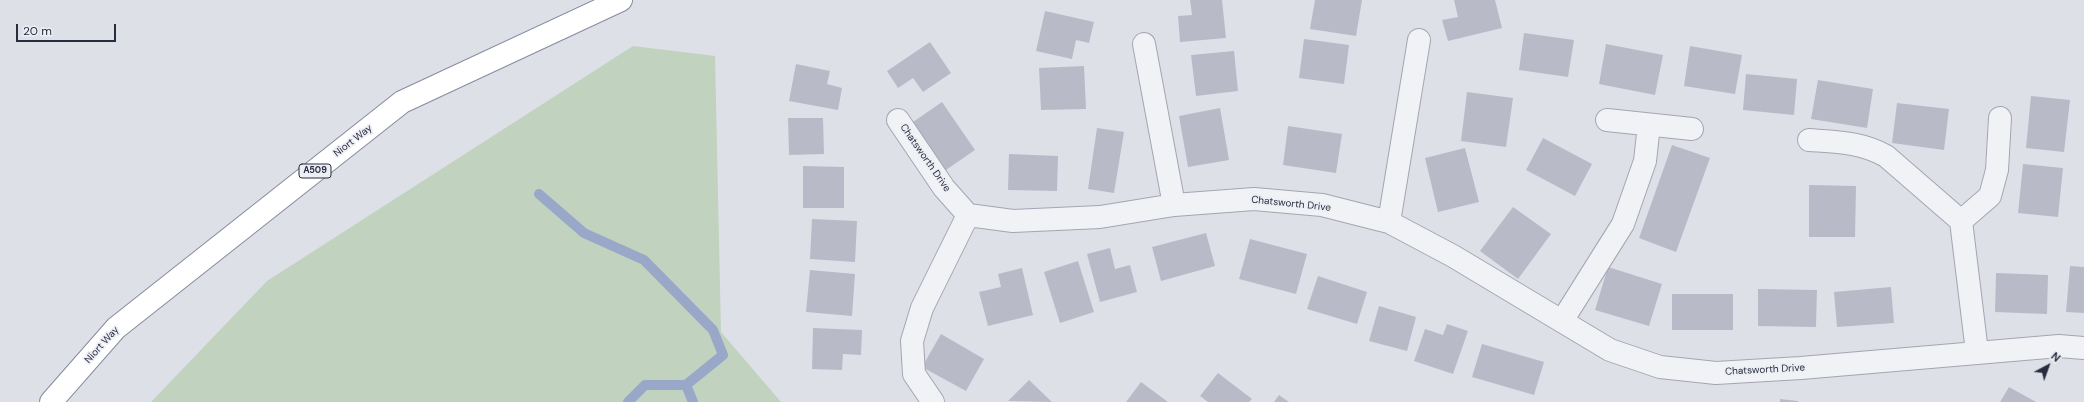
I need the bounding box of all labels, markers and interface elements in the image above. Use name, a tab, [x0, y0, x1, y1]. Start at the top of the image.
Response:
scale bar	[18, 16, 118, 42]
text: 20 m	[23, 23, 52, 39]
street label: Niort Way	[331, 122, 375, 160]
street label: Chatsworth Drive	[897, 122, 953, 194]
road number: A509	[299, 164, 331, 178]
street label: Chatsworth Drive	[1251, 194, 1331, 214]
street label: Niort Way	[82, 324, 122, 366]
north arrow	[2028, 346, 2068, 386]
text: N	[2048, 349, 2063, 365]
street label: Chatsworth Drive	[1725, 362, 1805, 378]

